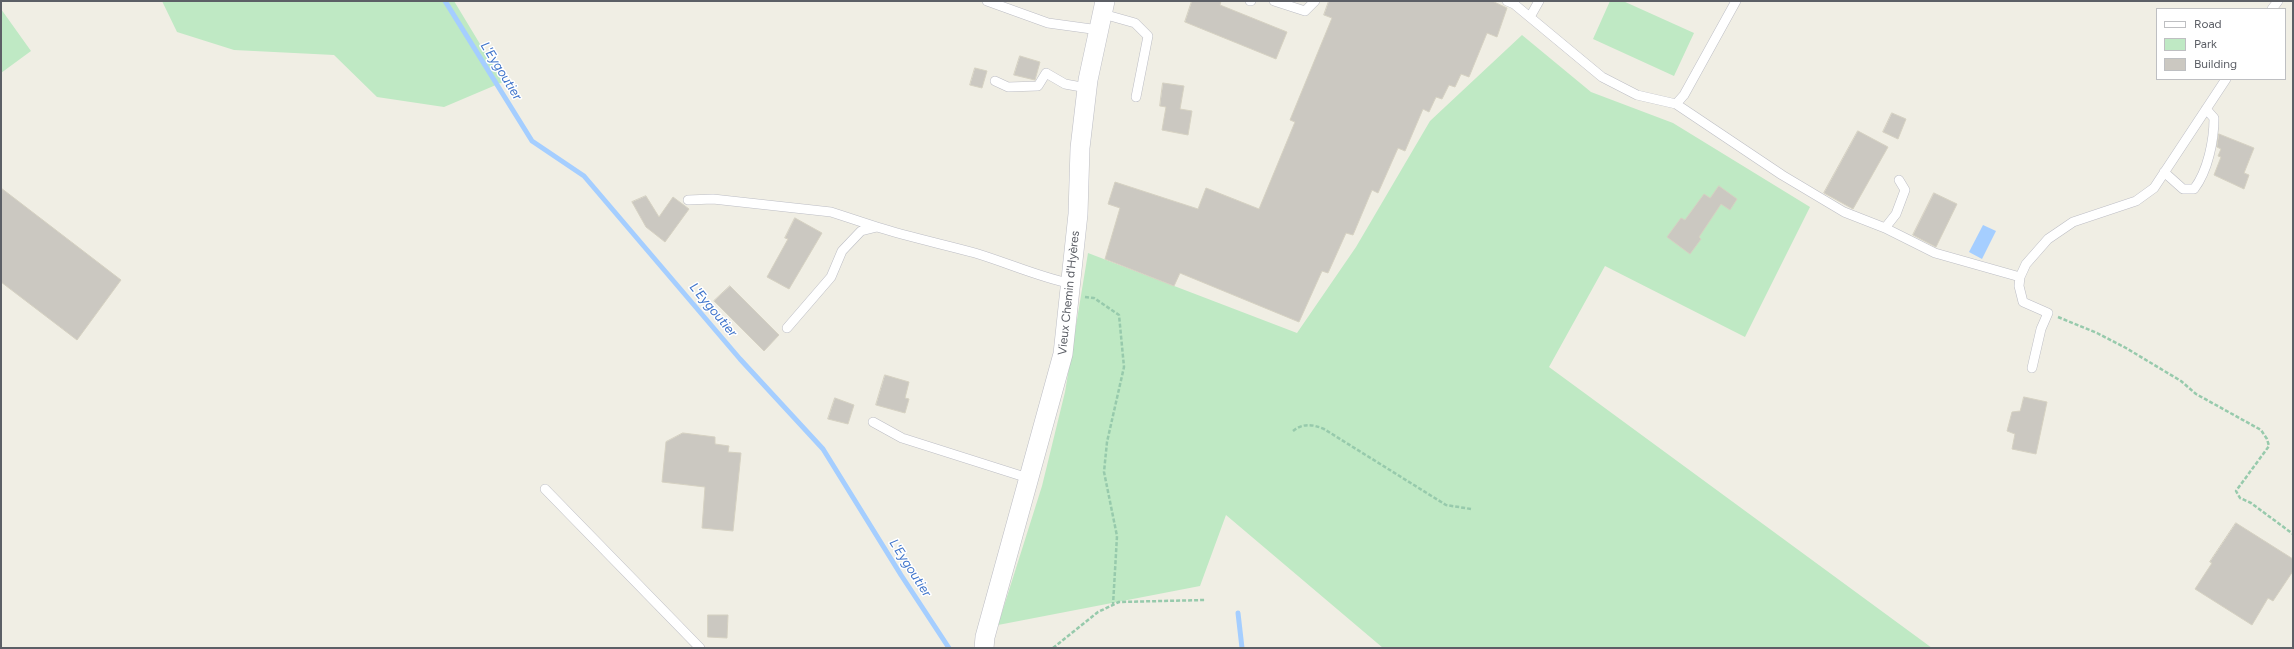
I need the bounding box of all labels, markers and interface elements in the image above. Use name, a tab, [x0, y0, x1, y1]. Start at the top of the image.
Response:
legend	[2156, 8, 2286, 80]
text: Road	[2194, 17, 2222, 31]
text: Park	[2194, 37, 2217, 51]
water label: L'Eygoutier	[477, 39, 525, 103]
text: Building	[2194, 57, 2237, 71]
street label: Vieux Chemin d'Hyères	[1055, 230, 1083, 356]
water label: L'Eygoutier	[686, 280, 740, 340]
water label: L'Eygoutier	[886, 536, 934, 600]

